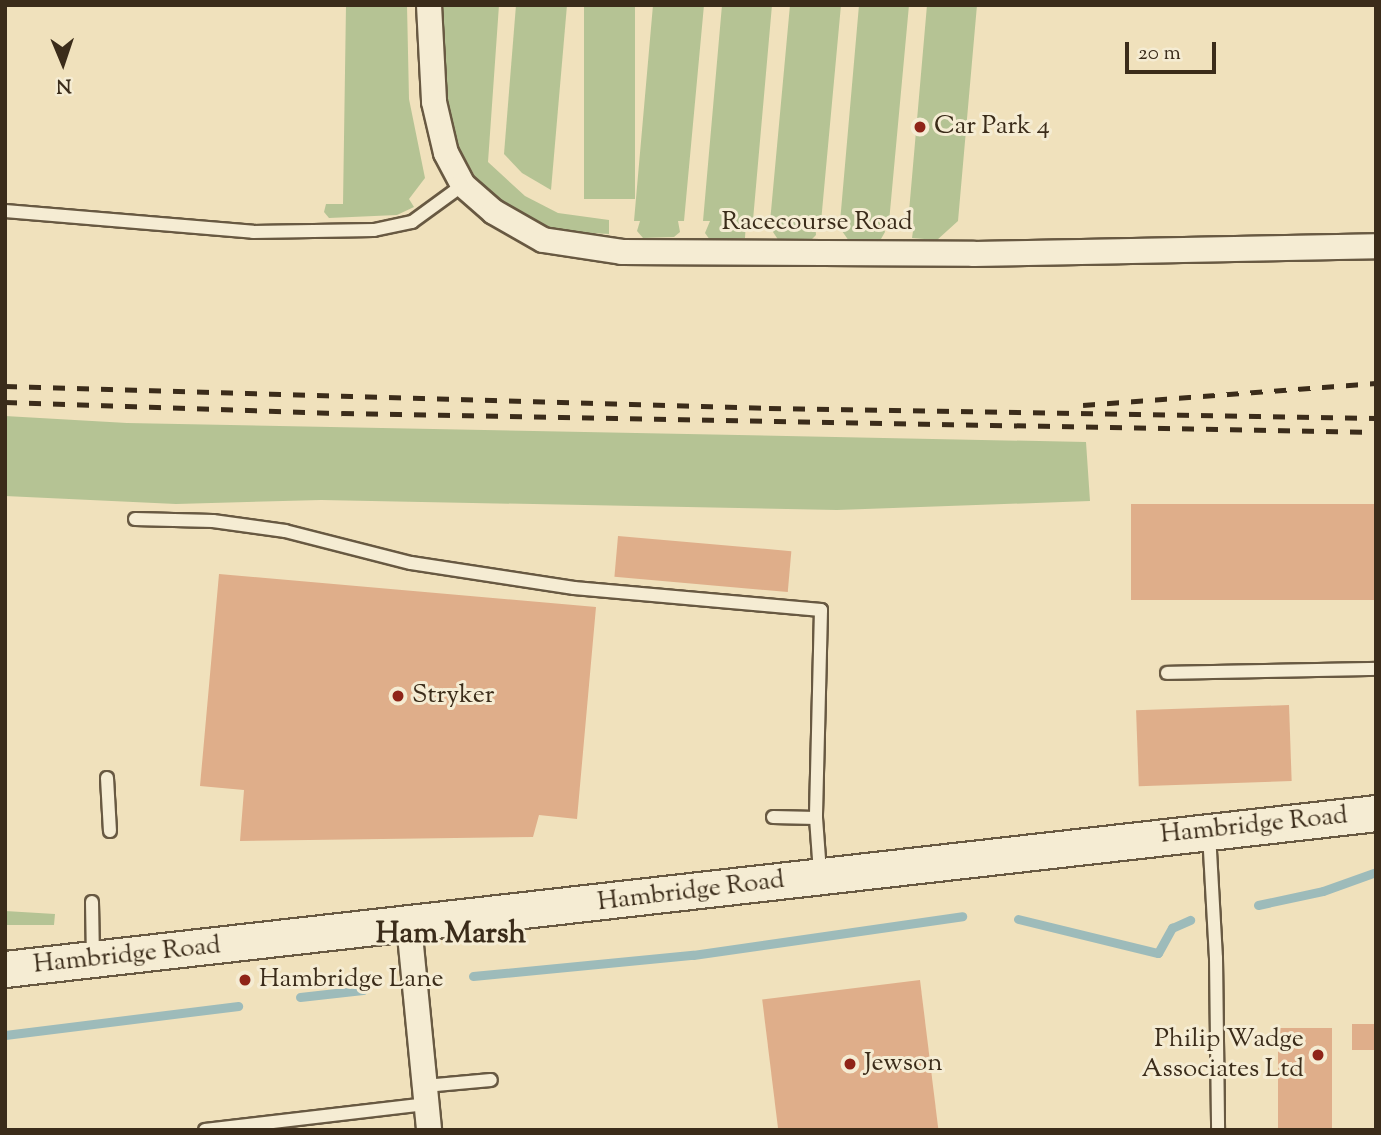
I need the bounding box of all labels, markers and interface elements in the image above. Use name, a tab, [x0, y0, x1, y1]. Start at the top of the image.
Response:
north arrow	[28, 28, 98, 98]
scale bar	[1129, 28, 1220, 72]
text: 20 m	[1138, 39, 1181, 69]
text: N	[56, 71, 72, 98]
place label: Car Park 4	[934, 111, 1050, 143]
marker: Car Park 4	[912, 119, 928, 135]
street label: Racecourse Road	[721, 207, 913, 239]
place label: Stryker	[412, 680, 494, 712]
marker: Stryker	[390, 688, 406, 704]
street label: Hambridge Road	[1159, 801, 1349, 851]
street label: Hambridge Road	[596, 865, 786, 919]
district label: Ham Marsh	[376, 917, 526, 953]
street label: Hambridge Road	[32, 931, 222, 981]
place label: Hambridge Lane	[259, 964, 444, 996]
marker: Hambridge Lane	[237, 972, 253, 988]
place label: Philip Wadge Associates Ltd	[1141, 1024, 1304, 1086]
marker: Philip Wadge Associates Ltd	[1310, 1047, 1326, 1063]
place label: Jewson	[864, 1048, 943, 1080]
marker: Jewson	[842, 1056, 858, 1072]

